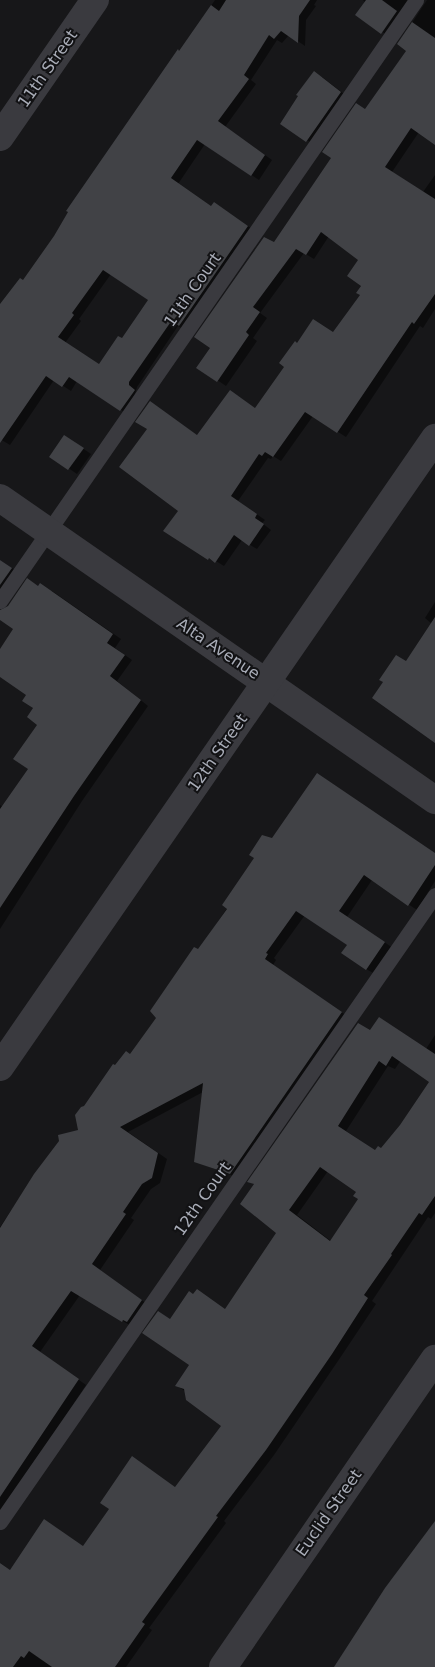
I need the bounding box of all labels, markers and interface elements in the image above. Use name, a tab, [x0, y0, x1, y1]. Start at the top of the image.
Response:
street label: 11th Street	[14, 26, 82, 112]
street label: 11th Court	[161, 249, 225, 331]
street label: Alta Avenue	[173, 614, 263, 684]
street label: 12th Street	[184, 710, 252, 796]
street label: 12th Court	[171, 1158, 235, 1240]
street label: Euclid Street	[292, 1466, 366, 1560]

